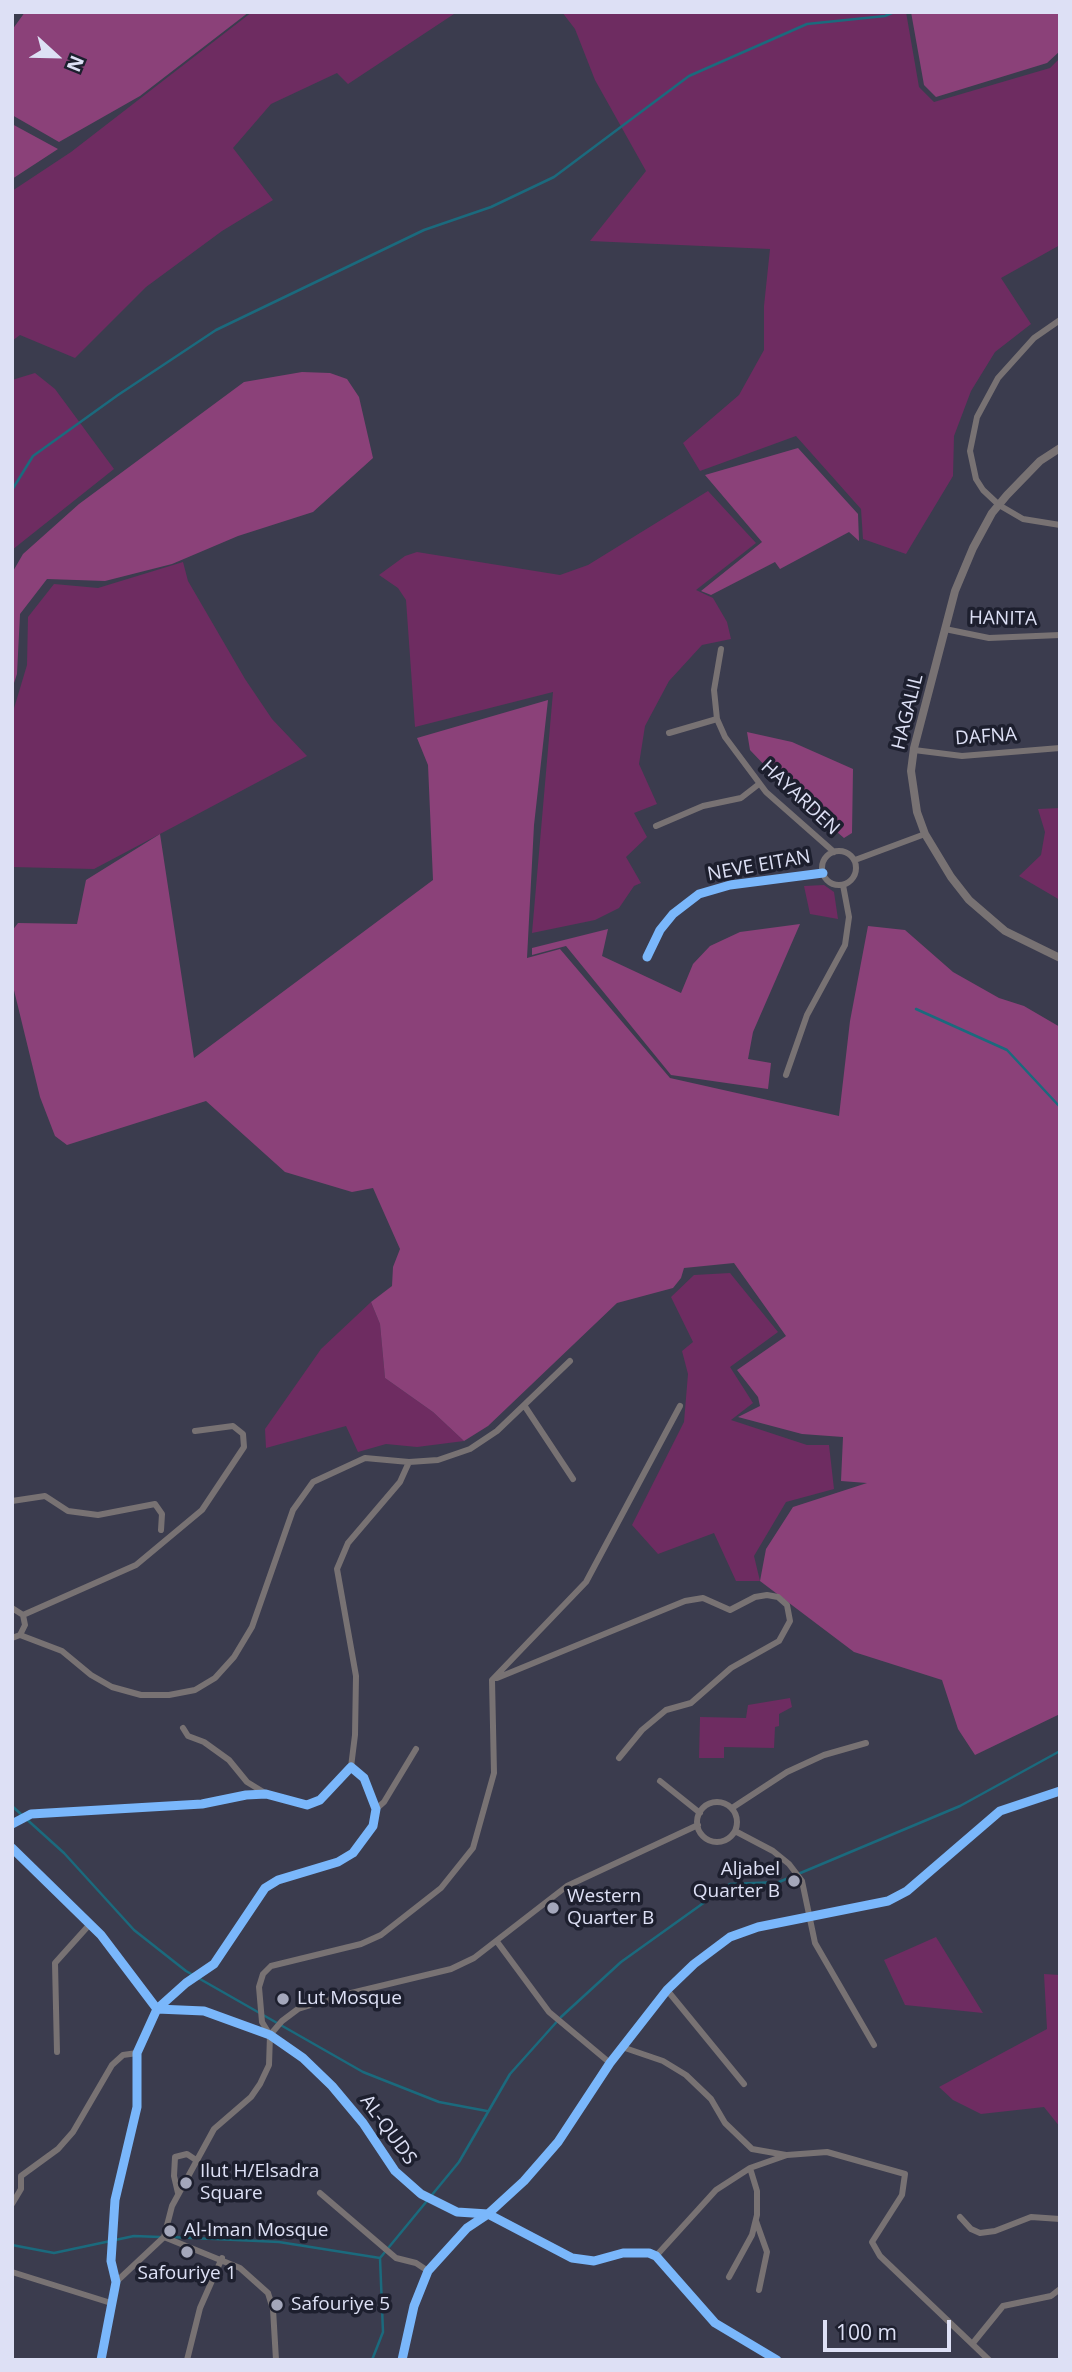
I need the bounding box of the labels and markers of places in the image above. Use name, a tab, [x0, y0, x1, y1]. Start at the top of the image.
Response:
place label: Aljabel Quarter B	[693, 1859, 780, 1903]
marker: Aljabel Quarter B	[786, 1873, 802, 1889]
place label: Western Quarter B	[567, 1886, 654, 1930]
marker: Western Quarter B	[545, 1900, 561, 1916]
place label: Lut Mosque	[297, 1988, 402, 2010]
marker: Lut Mosque	[275, 1991, 291, 2007]
place label: Ilut H/Elsadra Square	[200, 2161, 319, 2205]
marker: Ilut H/Elsadra Square	[178, 2175, 194, 2191]
place label: Al-Iman Mosque	[184, 2220, 328, 2242]
marker: Al-Iman Mosque	[162, 2223, 178, 2239]
marker: Safouriye 1	[179, 2244, 195, 2260]
place label: Safouriye 1	[138, 2263, 236, 2285]
place label: Safouriye 5	[291, 2294, 390, 2316]
marker: Safouriye 5	[269, 2297, 285, 2313]

